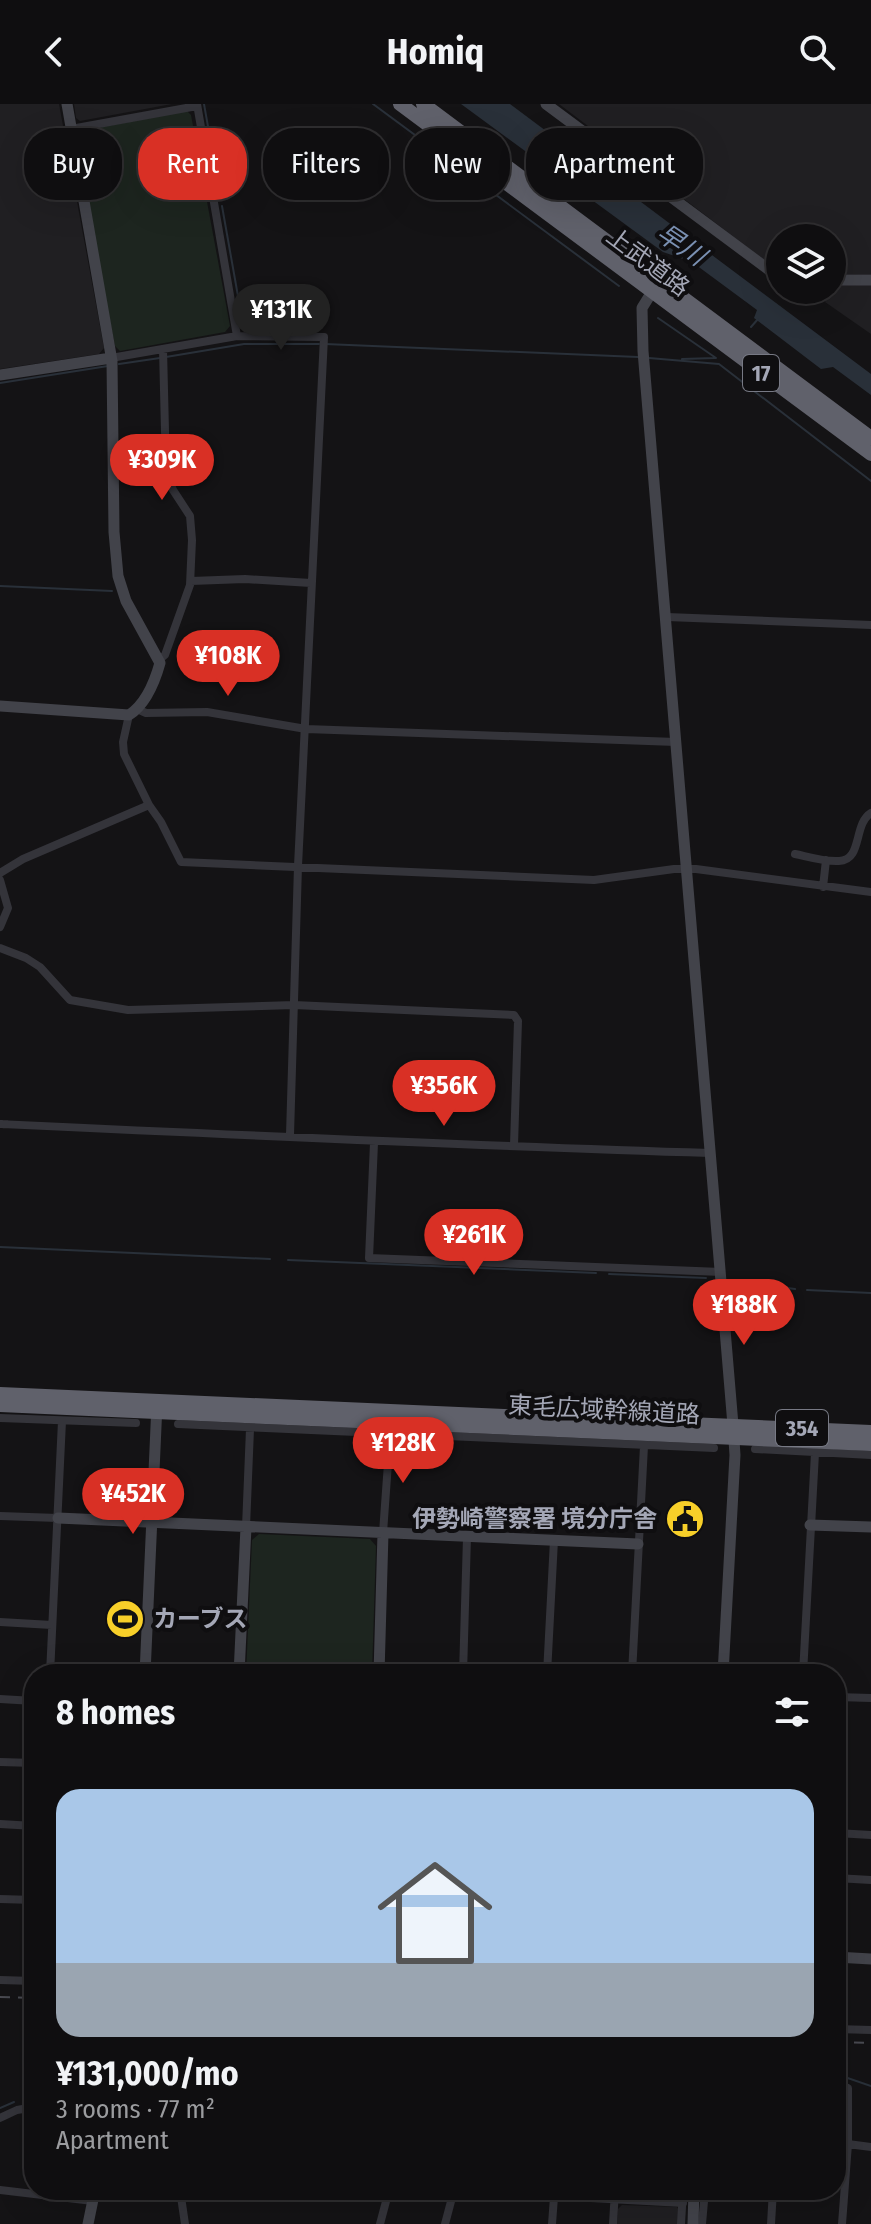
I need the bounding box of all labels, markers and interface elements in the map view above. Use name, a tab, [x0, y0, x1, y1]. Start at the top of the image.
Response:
icon: back	[32, 30, 76, 74]
text: Homiq	[387, 30, 484, 74]
icon: search	[795, 30, 839, 74]
chip: Buy	[24, 128, 122, 200]
chip: Rent	[138, 128, 247, 200]
chip: Filters	[263, 128, 389, 200]
chip: New	[405, 128, 510, 200]
chip: Apartment	[526, 128, 703, 200]
water label: 早川	[651, 218, 714, 274]
street label: 上武道路	[601, 222, 695, 302]
map controls	[766, 224, 846, 304]
button: layers	[766, 224, 846, 304]
pin: ¥131K	[225, 284, 337, 352]
text: ¥131K	[250, 294, 312, 325]
road number: 17	[743, 355, 779, 391]
pin: ¥309K	[106, 434, 218, 502]
text: ¥309K	[128, 444, 196, 475]
pin: ¥108K	[172, 630, 284, 698]
text: ¥108K	[195, 640, 261, 671]
pin: ¥356K	[388, 1060, 500, 1128]
text: ¥356K	[411, 1070, 477, 1101]
pin: ¥261K	[418, 1209, 530, 1277]
text: ¥261K	[442, 1219, 506, 1250]
pin: ¥188K	[688, 1279, 800, 1347]
text: ¥188K	[711, 1289, 777, 1320]
street label: 東毛広域幹線道路	[507, 1391, 701, 1429]
road number: 354	[776, 1410, 828, 1446]
pin: ¥128K	[347, 1417, 459, 1485]
text: ¥128K	[371, 1427, 435, 1458]
pin: ¥452K	[77, 1468, 189, 1536]
text: ¥452K	[100, 1478, 166, 1509]
public building icon: 伊勢崎警察署 境分庁舎	[664, 1498, 706, 1540]
place label: 伊勢崎警察署 境分庁舎	[412, 1505, 657, 1533]
sports icon: カーブス	[104, 1598, 146, 1640]
place label: カーブス	[153, 1605, 248, 1633]
icon: filters	[770, 1690, 814, 1734]
text: 8 homes	[56, 1692, 175, 1733]
icon: home	[363, 1841, 507, 1985]
text: ¥131,000/mo	[56, 2053, 239, 2094]
text: 3 rooms · 77 m²	[56, 2094, 215, 2125]
text: Apartment	[56, 2125, 169, 2156]

